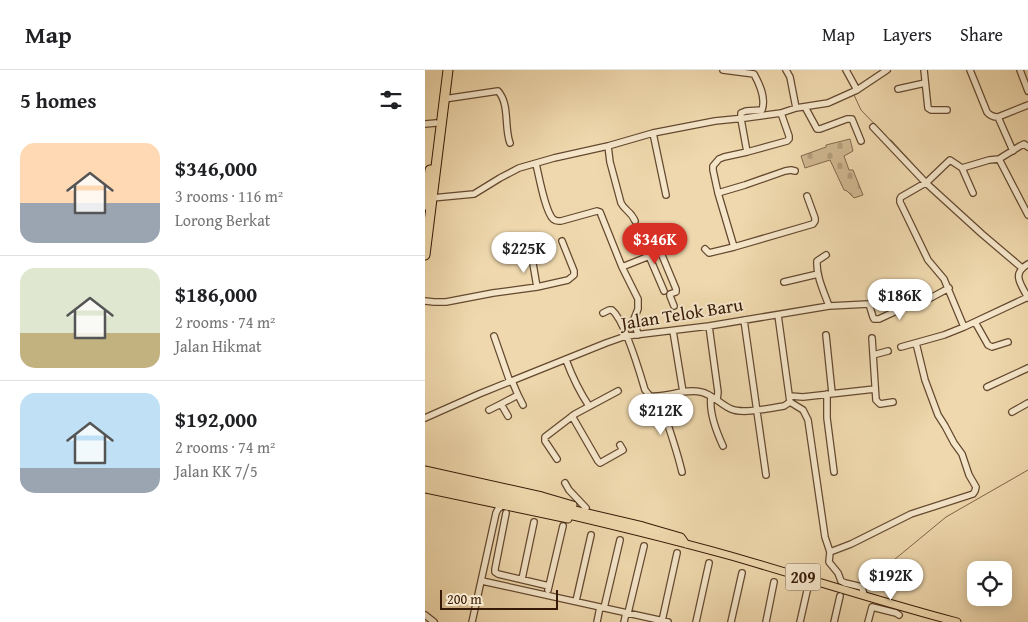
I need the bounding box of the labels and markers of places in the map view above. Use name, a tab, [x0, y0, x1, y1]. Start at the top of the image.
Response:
pin: $346K	[620, 222, 690, 265]
pin: $225K	[489, 232, 559, 274]
pin: $186K	[865, 278, 935, 321]
pin: $212K	[626, 394, 696, 436]
pin: $192K	[856, 558, 926, 601]

